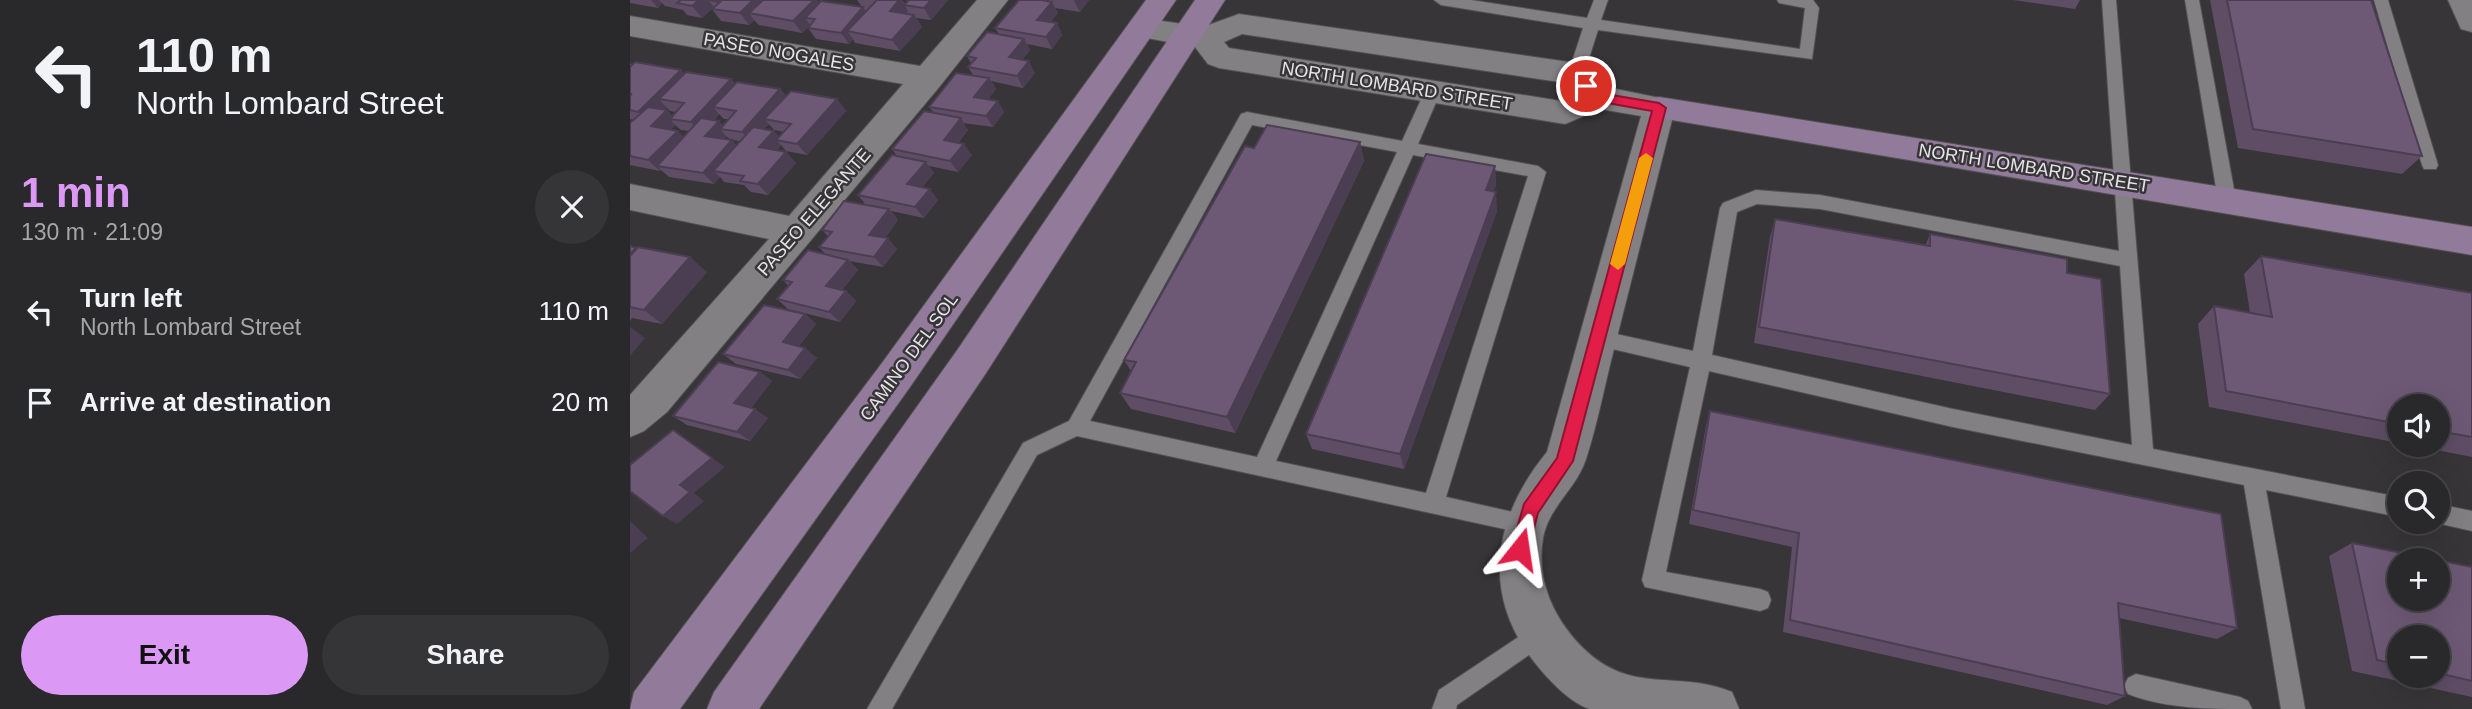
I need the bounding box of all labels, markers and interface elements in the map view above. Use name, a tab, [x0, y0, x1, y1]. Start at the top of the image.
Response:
icon: left	[21, 28, 112, 119]
text: 110 m	[136, 28, 272, 82]
street label: PASEO NOGALES	[702, 29, 856, 75]
pin	[1556, 56, 1616, 116]
street label: NORTH LOMBARD STREET	[1280, 58, 1514, 114]
icon: arrive	[1567, 67, 1605, 105]
text: North Lombard Street	[136, 85, 444, 121]
street label: NORTH LOMBARD STREET	[1917, 140, 2151, 196]
street label: PASEO ELEGANTE	[753, 144, 875, 280]
text: 1 min	[21, 169, 131, 216]
button: close	[535, 170, 609, 244]
text: 130 m · 21:09	[21, 219, 163, 245]
text: Turn left	[80, 283, 182, 313]
street label: CAMINO DEL SOL	[856, 289, 962, 425]
icon: left	[21, 293, 59, 331]
text: 110 m	[539, 296, 609, 326]
text: North Lombard Street	[80, 314, 301, 340]
icon: arrive	[21, 384, 59, 422]
text: Arrive at destination	[80, 387, 331, 417]
text: 20 m	[551, 387, 609, 417]
map controls	[2387, 394, 2450, 688]
button: sound	[2387, 394, 2450, 457]
button: search	[2387, 471, 2450, 534]
position arrow	[1483, 512, 1557, 586]
button: +	[2387, 548, 2450, 611]
button: Exit	[21, 615, 308, 695]
button: Share	[322, 615, 609, 695]
button: −	[2387, 625, 2450, 688]

